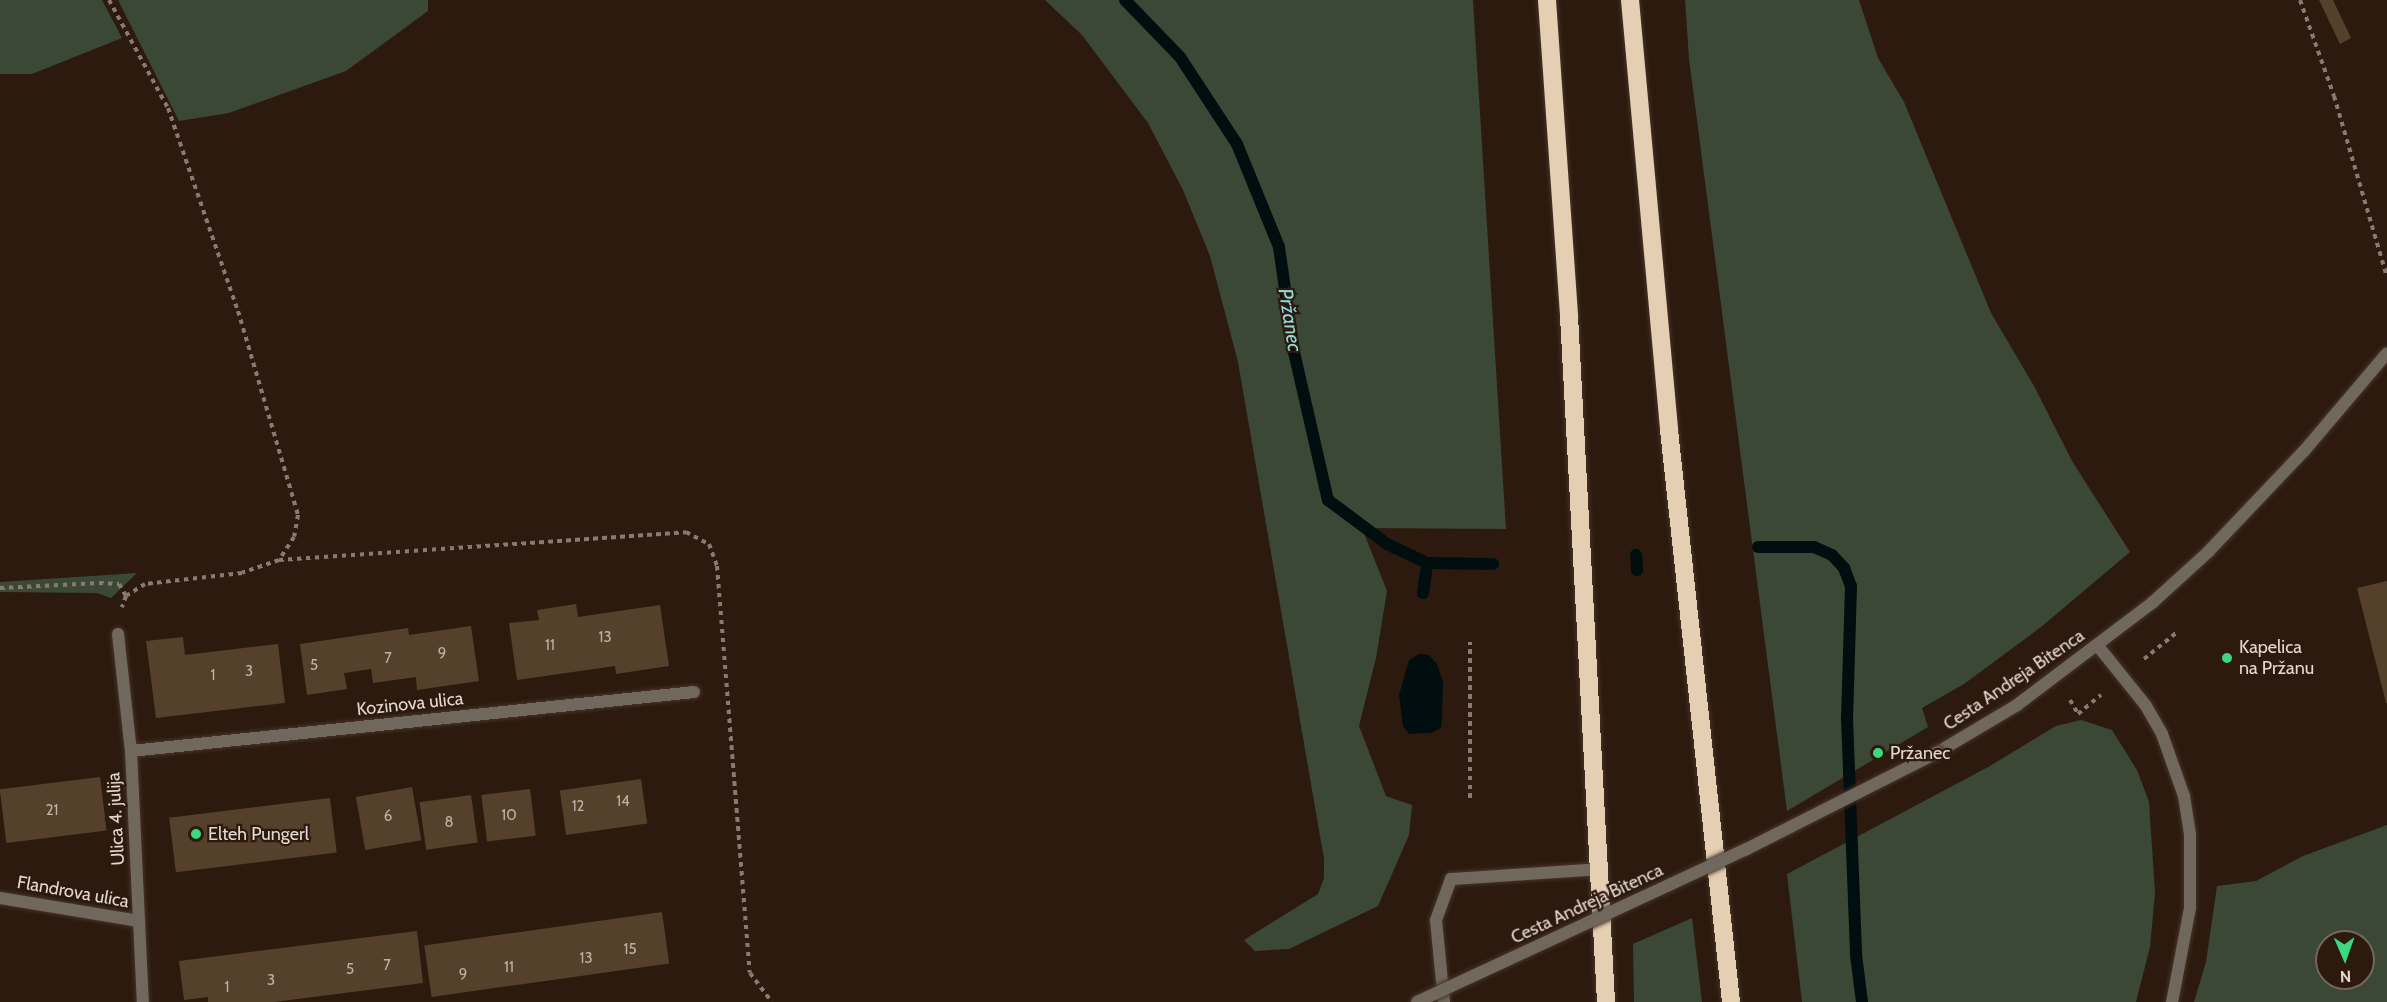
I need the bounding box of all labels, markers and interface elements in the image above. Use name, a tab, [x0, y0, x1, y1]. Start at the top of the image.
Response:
water label: Pržanec	[1273, 287, 1307, 353]
street label: Cesta Andreja Bitenca	[1940, 625, 2088, 735]
house number: 13	[598, 629, 612, 647]
house number: 11	[545, 637, 555, 655]
place label: Kapelica na Pržanu	[2239, 637, 2314, 680]
house number: 9	[438, 645, 446, 663]
house number: 7	[384, 650, 392, 668]
marker: Kapelica na Pržanu	[2220, 651, 2234, 665]
house number: 5	[310, 657, 318, 675]
house number: 3	[245, 663, 253, 681]
house number: 1	[211, 667, 215, 685]
street label: Kozinova ulica	[356, 688, 464, 720]
place label: Pržanec	[1890, 742, 1950, 764]
marker: Pržanec	[1871, 746, 1885, 760]
street label: Ulica 4. julija	[103, 772, 129, 866]
house number: 14	[616, 793, 630, 811]
house number: 12	[572, 798, 584, 816]
house number: 21	[46, 802, 58, 820]
house number: 10	[501, 807, 517, 825]
house number: 6	[384, 808, 392, 826]
house number: 8	[444, 814, 454, 832]
place label: Elteh Pungerl	[208, 823, 309, 845]
marker: Elteh Pungerl	[189, 827, 203, 841]
street label: Cesta Andreja Bitenca	[1508, 859, 1666, 949]
street label: Flandrova ulica	[15, 872, 131, 912]
north arrow	[2315, 930, 2375, 990]
house number: 15	[623, 941, 637, 959]
house number: 13	[579, 950, 593, 968]
house number: 7	[383, 957, 391, 975]
house number: 11	[504, 959, 514, 977]
house number: 5	[346, 961, 354, 979]
house number: 9	[459, 966, 467, 984]
text: N	[2340, 967, 2352, 986]
house number: 3	[267, 972, 275, 990]
house number: 1	[225, 979, 229, 997]

